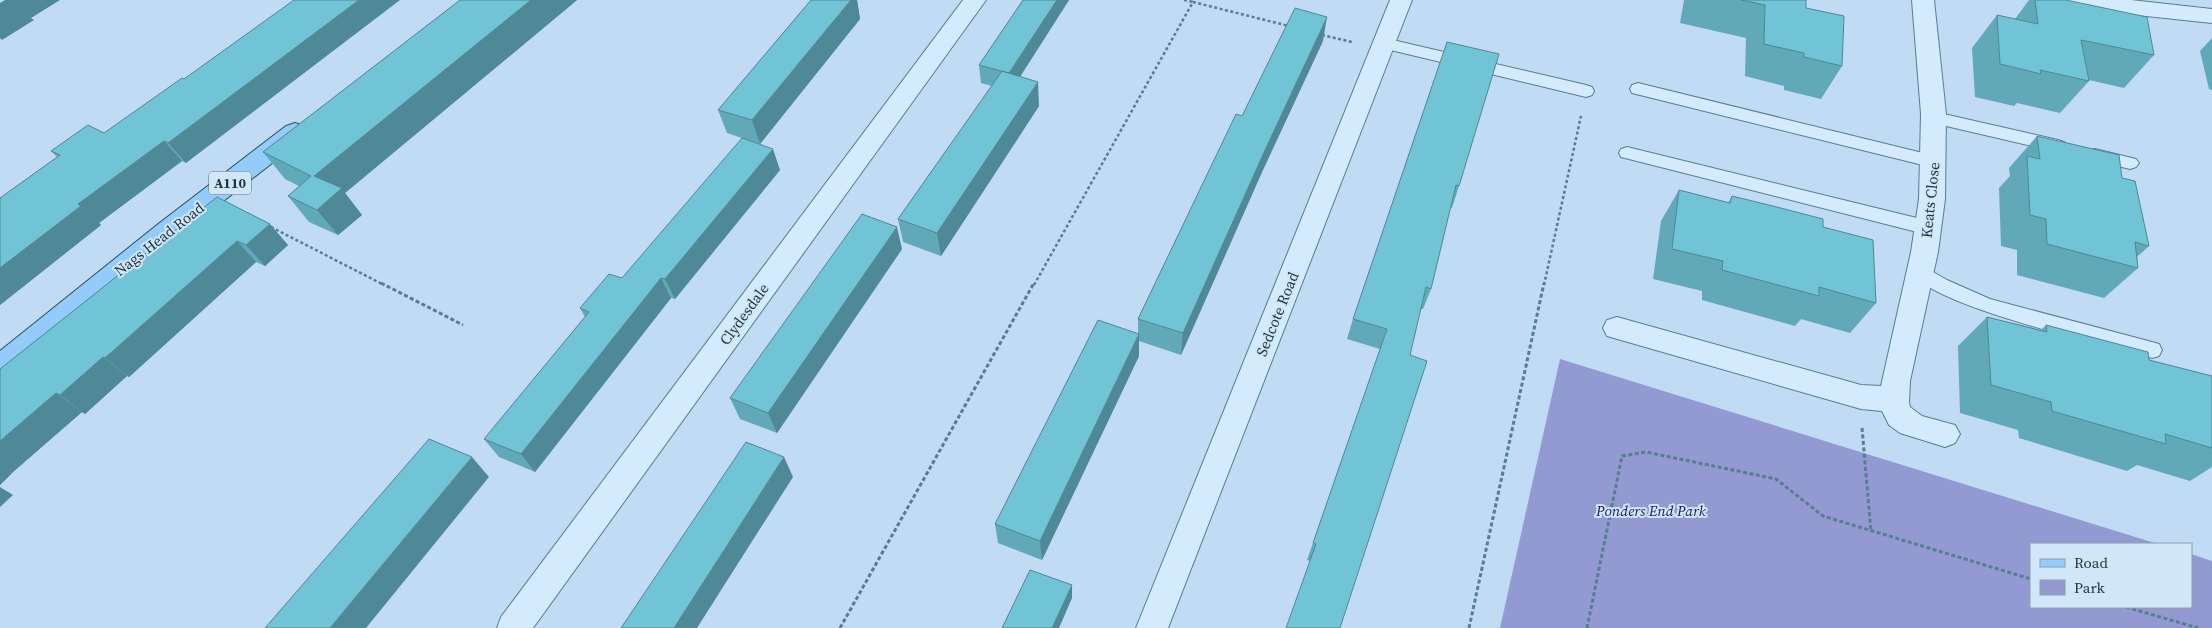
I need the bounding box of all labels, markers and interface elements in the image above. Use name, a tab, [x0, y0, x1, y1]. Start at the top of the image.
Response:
street label: Keats Close	[1916, 161, 1944, 239]
road number: A110	[209, 172, 251, 194]
street label: Nags Head Road	[110, 197, 209, 281]
street label: Sedcote Road	[1251, 268, 1304, 359]
street label: Clydesdale	[714, 278, 774, 349]
park label: Ponders End Park	[1595, 500, 1707, 521]
legend	[2030, 543, 2192, 608]
text: Road	[2074, 552, 2108, 573]
text: Park	[2074, 577, 2106, 598]

